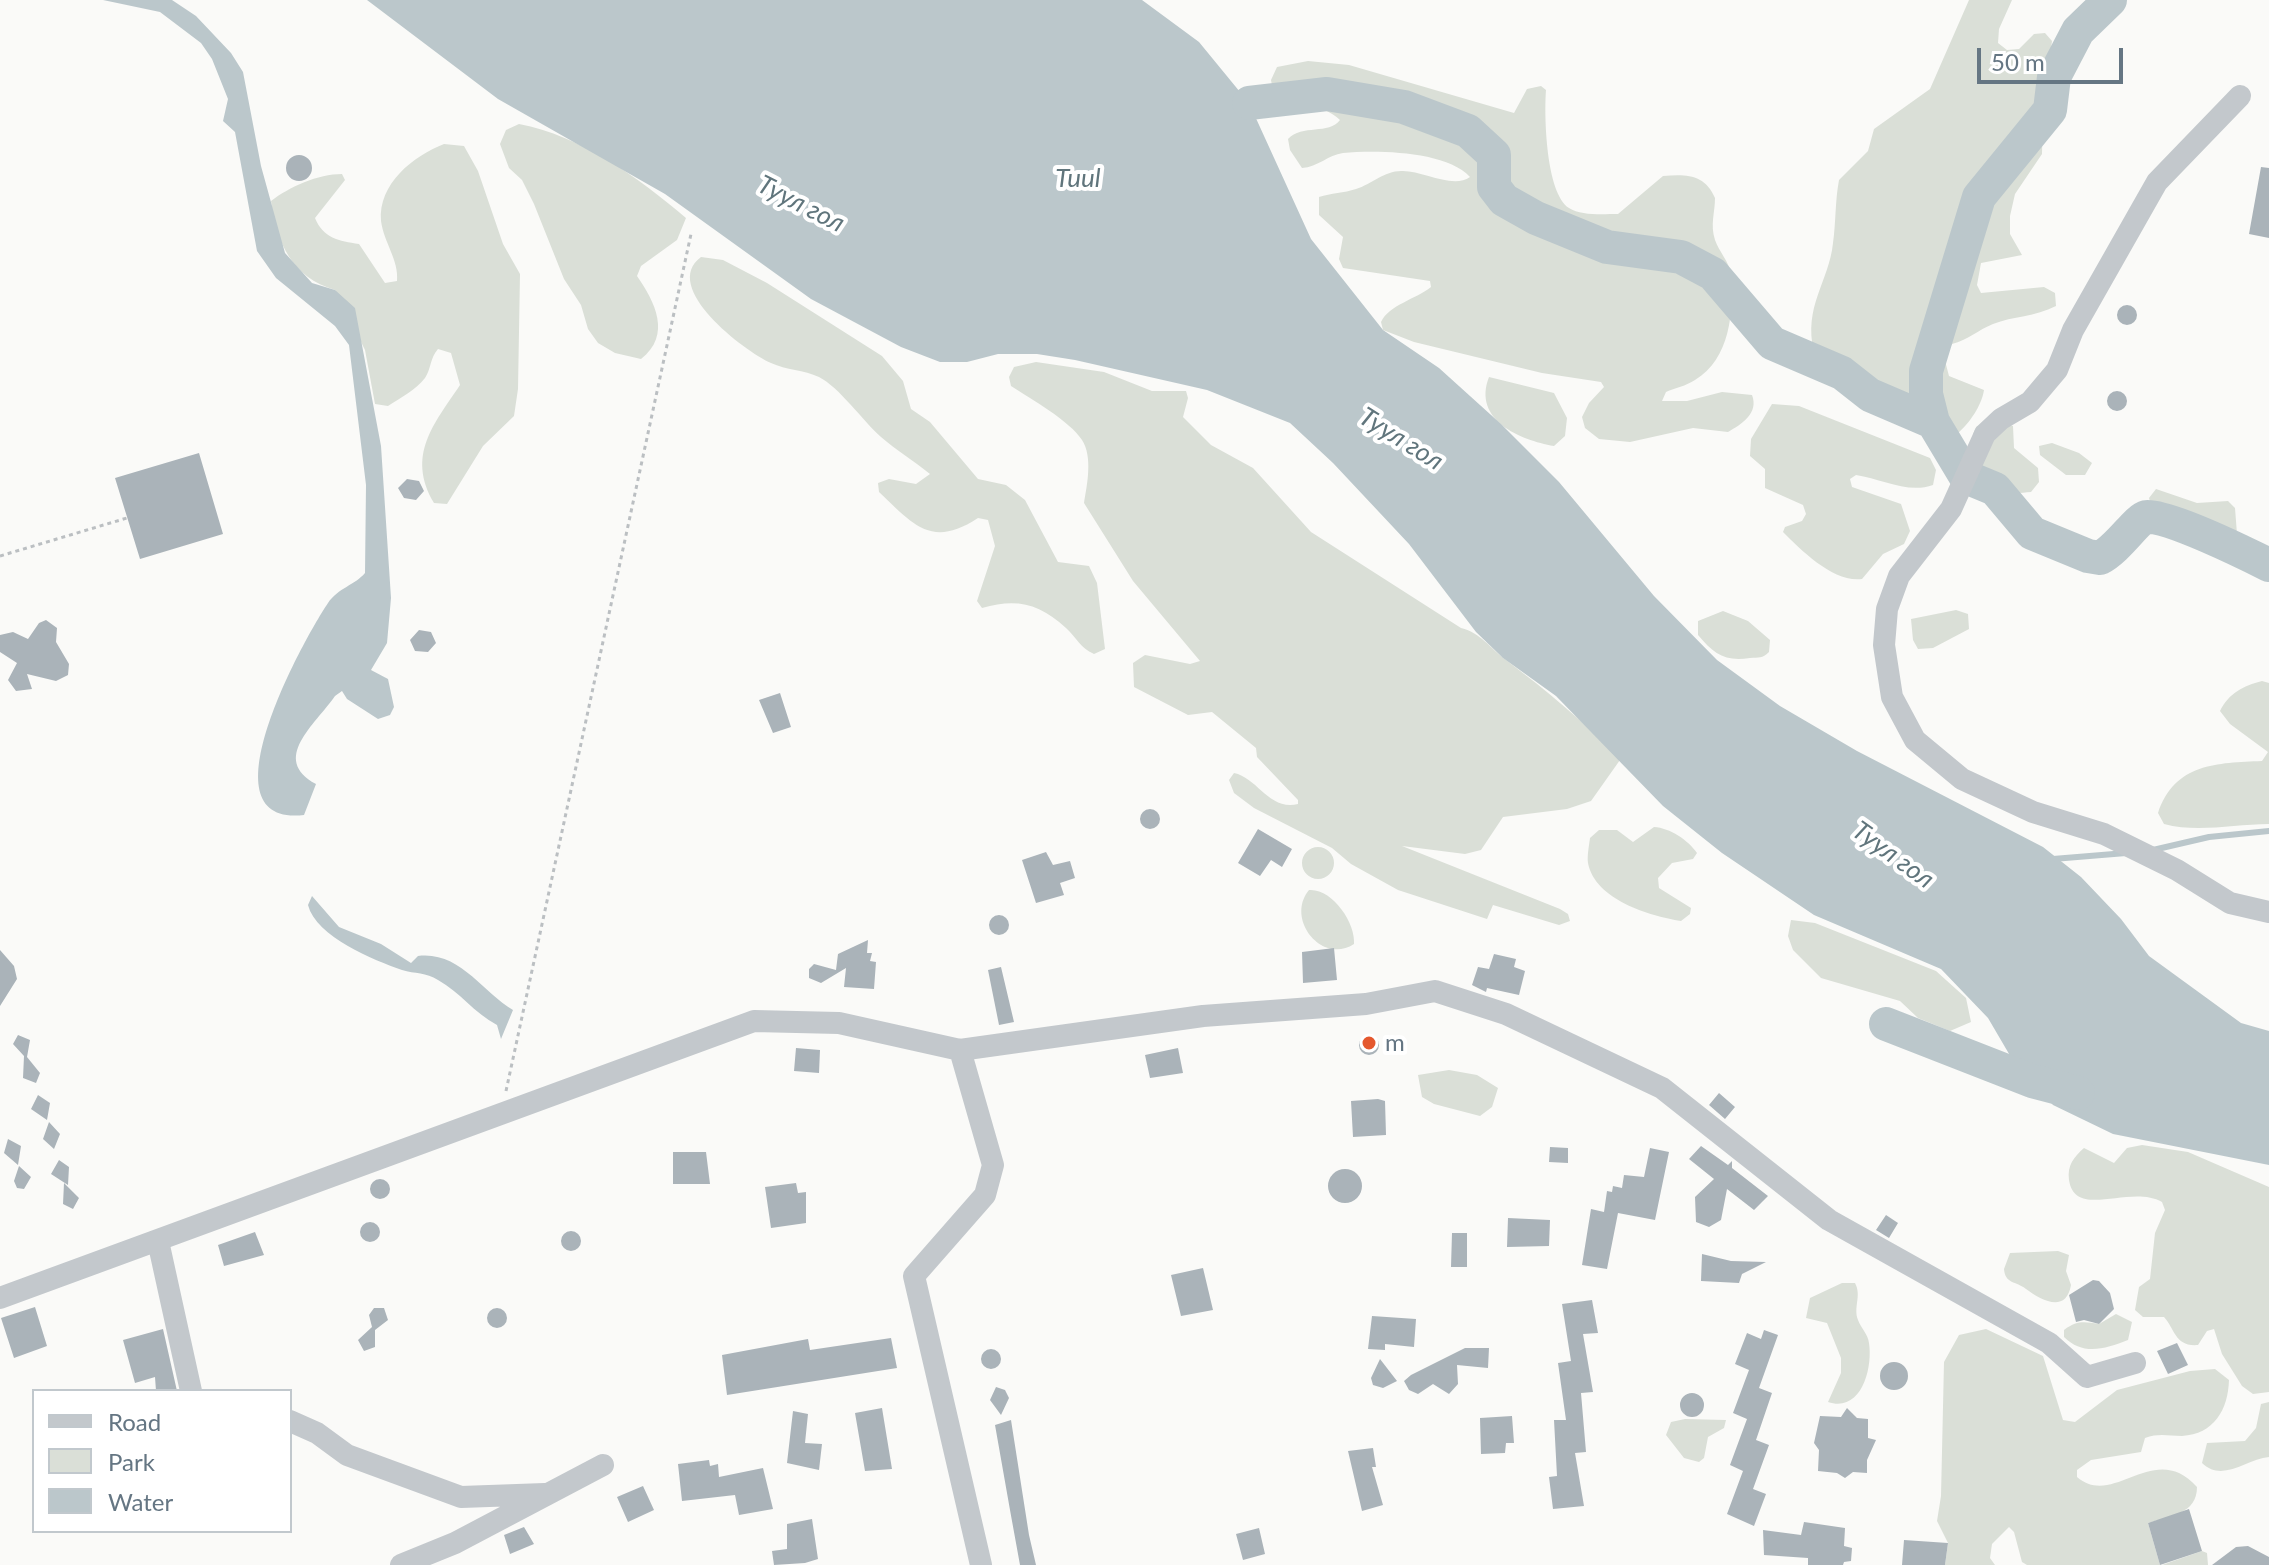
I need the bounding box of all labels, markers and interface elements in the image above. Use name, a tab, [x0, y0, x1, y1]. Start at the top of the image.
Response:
scale bar	[1981, 32, 2127, 82]
text: 50 m	[1991, 47, 2045, 76]
water label: Tuul	[1055, 163, 1101, 195]
water label: Туул гол	[752, 169, 850, 239]
water label: Туул гол	[1353, 401, 1449, 477]
water label: Туул гол	[1846, 815, 1940, 895]
place label: m	[1385, 1029, 1405, 1057]
marker: m	[1360, 1034, 1378, 1052]
legend	[32, 1389, 292, 1533]
text: Road	[108, 1407, 161, 1436]
text: Park	[108, 1447, 155, 1476]
text: Water	[108, 1487, 173, 1516]

